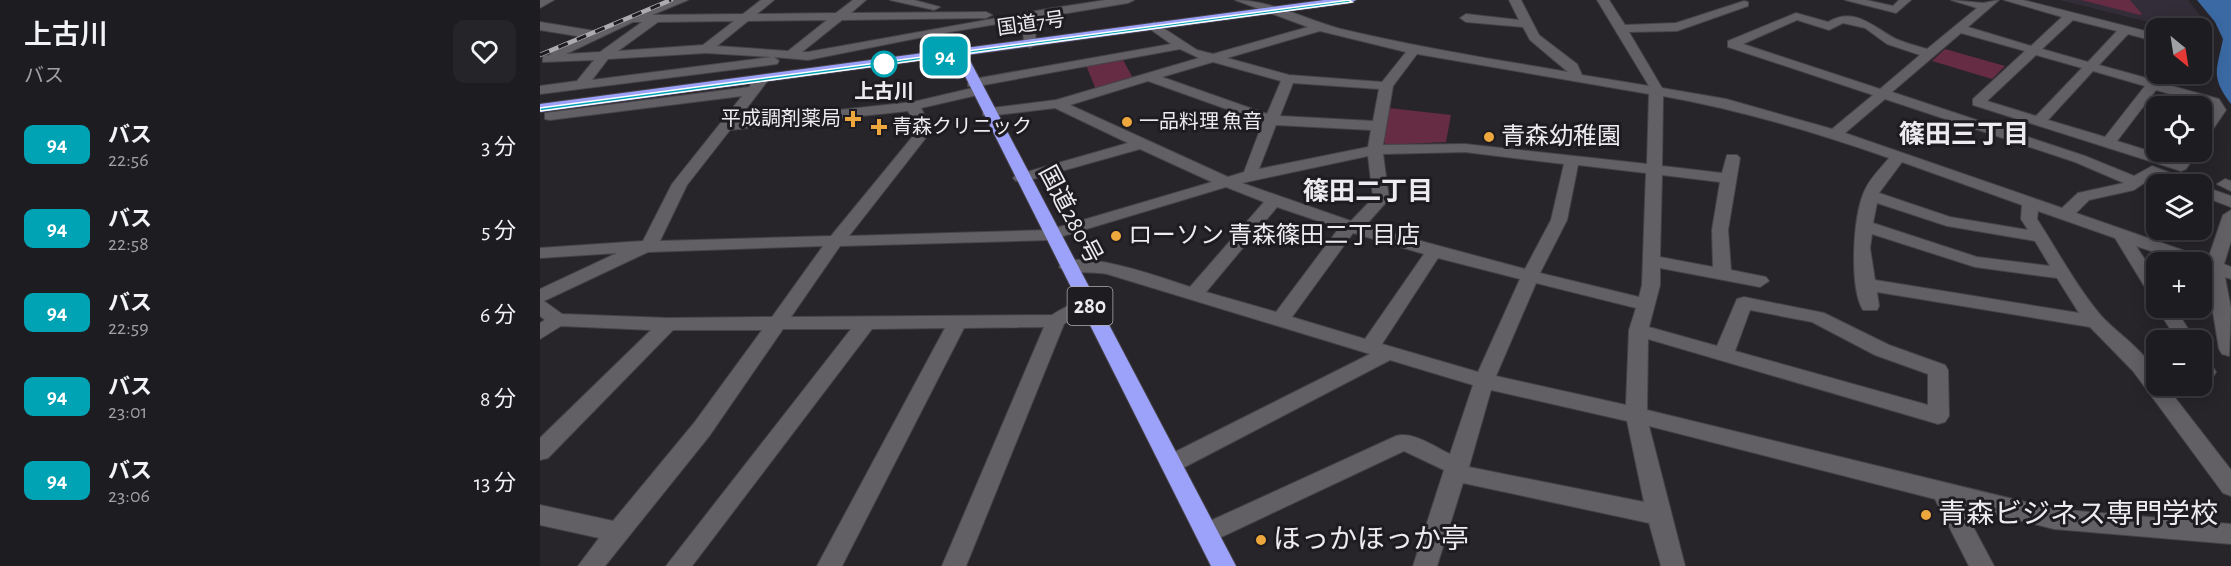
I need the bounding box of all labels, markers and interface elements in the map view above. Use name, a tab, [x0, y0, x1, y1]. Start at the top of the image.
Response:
street label: 国道7号	[996, 8, 1066, 39]
north arrow	[2146, 18, 2212, 84]
map controls	[2146, 18, 2212, 396]
button: heart	[453, 20, 516, 83]
text: 上古川	[24, 22, 108, 50]
line badge: 94	[918, 36, 972, 76]
text: 94	[935, 46, 955, 67]
marker: 上古川	[871, 51, 897, 77]
text: バス	[24, 66, 64, 86]
place label: 上古川	[854, 81, 914, 102]
button: locate	[2146, 96, 2212, 162]
place label: 平成調剤薬局	[721, 108, 841, 129]
place label: 一品料理 魚音	[1139, 111, 1262, 132]
marker: 平成調剤薬局	[846, 112, 860, 126]
marker: 一品料理 魚音	[1120, 115, 1134, 129]
place label: 青森クリニック	[892, 116, 1032, 137]
marker: 青森クリニック	[870, 118, 888, 136]
district label: 篠田三丁目	[1899, 120, 2029, 148]
place label: 青森幼稚園	[1501, 123, 1621, 149]
text: バス	[108, 124, 152, 146]
marker: 青森幼稚園	[1482, 130, 1496, 144]
text: 94	[47, 134, 67, 155]
text: 3 分	[481, 136, 516, 158]
text: 22:56	[108, 150, 149, 170]
street label: 国道280号	[1034, 161, 1107, 268]
button: layers	[2146, 174, 2212, 240]
district label: 篠田二丁目	[1303, 177, 1433, 205]
text: バス	[108, 208, 152, 230]
text: 94	[47, 218, 67, 239]
text: 5 分	[481, 220, 516, 242]
place label: ローソン 青森篠田二丁目店	[1128, 222, 1420, 248]
marker: ローソン 青森篠田二丁目店	[1109, 229, 1123, 243]
text: 22:58	[108, 234, 149, 254]
button: +	[2146, 252, 2212, 318]
road number: 280	[1068, 287, 1112, 325]
text: バス	[108, 292, 152, 314]
text: 94	[47, 302, 67, 323]
text: 6 分	[480, 304, 516, 326]
text: 22:59	[108, 318, 149, 338]
button: −	[2146, 330, 2212, 396]
text: バス	[108, 376, 152, 398]
text: 94	[47, 386, 67, 407]
text: 8 分	[480, 388, 516, 410]
text: 23:01	[108, 402, 147, 422]
text: バス	[108, 460, 152, 482]
text: 94	[47, 470, 67, 491]
text: 13 分	[474, 472, 516, 494]
text: 23:06	[108, 486, 150, 506]
place label: 青森ビジネス専門学校	[1938, 499, 2218, 529]
marker: 青森ビジネス専門学校	[1919, 508, 1933, 522]
place label: ほっかほっか亭	[1273, 524, 1469, 554]
marker: ほっかほっか亭	[1254, 533, 1268, 547]

